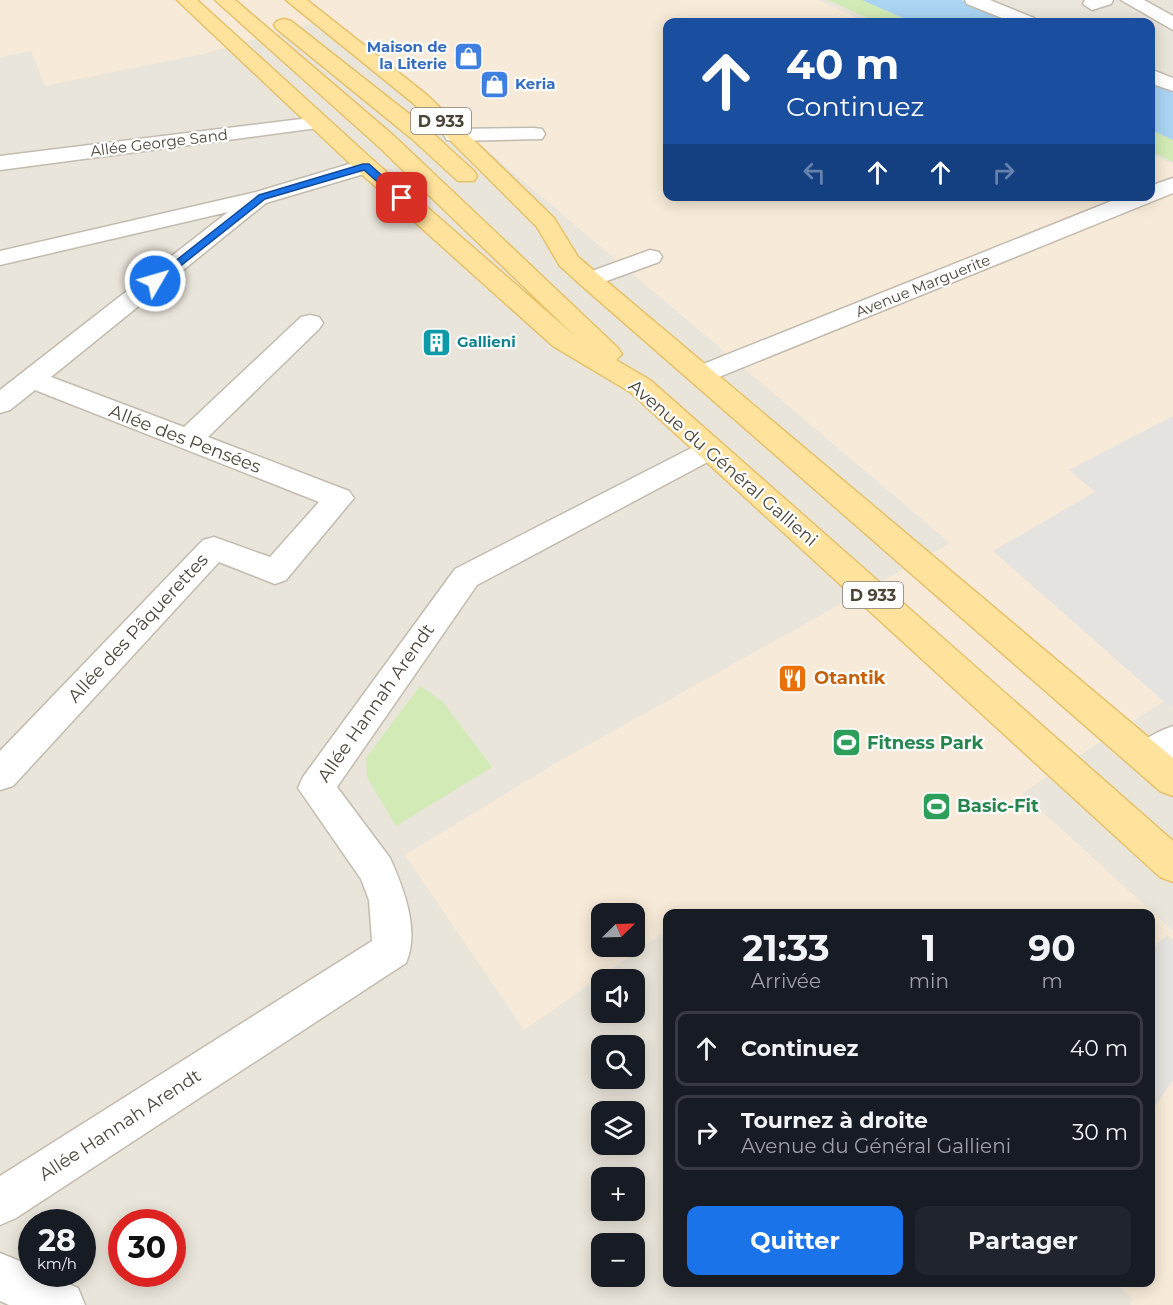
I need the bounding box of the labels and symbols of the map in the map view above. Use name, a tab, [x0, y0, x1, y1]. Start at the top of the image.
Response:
place label: Maison de la Literie	[367, 37, 447, 73]
shop icon: Maison de la Literie	[452, 40, 484, 72]
shop icon: Keria	[478, 68, 510, 100]
place label: Keria	[515, 74, 555, 93]
road number: D 933	[411, 108, 471, 134]
street label: Allée George Sand	[89, 125, 229, 160]
pin	[376, 172, 427, 223]
position arrow	[123, 249, 187, 313]
street label: Avenue Marguerite	[853, 250, 993, 321]
building icon: Gallieni	[420, 326, 452, 358]
place label: Gallieni	[457, 332, 516, 351]
street label: Avenue du Général Gallieni	[624, 375, 822, 551]
street label: Allée des Pensées	[106, 400, 264, 478]
street label: Allée des Pâquerettes	[63, 549, 213, 707]
road number: D 933	[843, 582, 903, 608]
street label: Allée Hannah Arendt	[313, 620, 439, 786]
restaurant icon: Otantik	[777, 662, 809, 694]
place label: Otantik	[814, 667, 886, 689]
sports icon: Fitness Park	[830, 727, 862, 759]
place label: Fitness Park	[867, 732, 984, 754]
sports icon: Basic-Fit	[920, 790, 952, 822]
place label: Basic-Fit	[957, 795, 1039, 817]
north arrow	[591, 903, 645, 957]
street label: Allée Hannah Arendt	[35, 1064, 205, 1186]
speed limit sign: 30	[108, 1209, 186, 1287]

